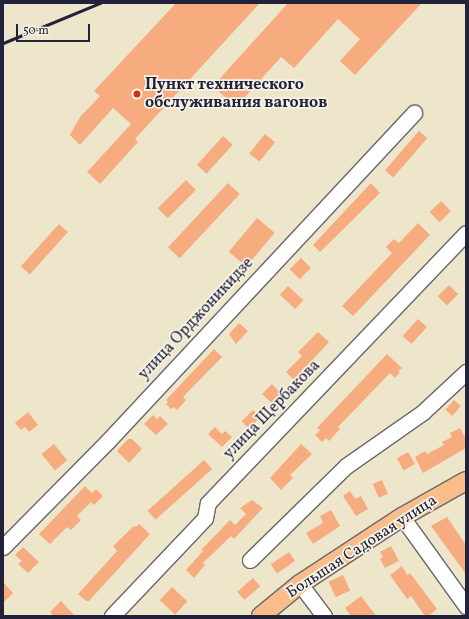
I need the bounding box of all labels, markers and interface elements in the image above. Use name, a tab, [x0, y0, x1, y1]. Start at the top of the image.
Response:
scale bar	[18, 16, 92, 42]
text: 50 m	[23, 23, 49, 39]
place label: Пункт технического обслуживания вагонов	[145, 75, 327, 113]
marker: Пункт технического обслуживания вагонов	[132, 89, 142, 99]
street label: улица Орджоникидзе	[134, 254, 258, 384]
street label: улица Щербакова	[220, 356, 324, 464]
street label: Большая Садовая улица	[283, 491, 441, 603]

